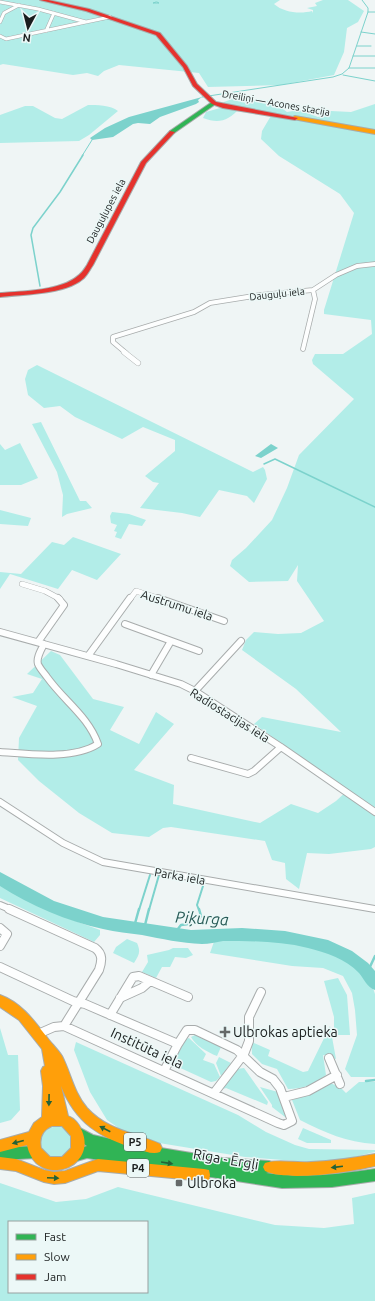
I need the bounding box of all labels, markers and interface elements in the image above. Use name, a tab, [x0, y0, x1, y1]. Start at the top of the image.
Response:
north arrow	[8, 8, 48, 48]
text: N	[22, 31, 32, 44]
street label: Dreiliņi — Acones stacija	[221, 88, 331, 118]
street label: Dauguļupes iela	[84, 177, 128, 245]
street label: Dauguļu iela	[249, 286, 305, 302]
street label: Austrumu iela	[139, 587, 215, 623]
street label: Radiostacijas iela	[188, 685, 272, 745]
street label: Parka iela	[153, 865, 207, 887]
water label: Piķurga	[175, 908, 229, 928]
street label: Institūta iela	[108, 1024, 186, 1072]
place label: Ulbrokas aptieka	[233, 1024, 338, 1040]
marker: Ulbrokas aptieka	[220, 1027, 230, 1037]
one-way arrow	[45, 1094, 52, 1106]
one-way arrow	[99, 1126, 110, 1133]
road number: P5	[124, 1133, 146, 1151]
one-way arrow	[11, 1139, 23, 1145]
street label: Rīga - Ērgļi	[192, 1145, 260, 1173]
road number: P4	[127, 1159, 149, 1177]
one-way arrow	[161, 1160, 173, 1166]
one-way arrow	[331, 1164, 343, 1170]
one-way arrow	[47, 1174, 59, 1181]
place label: Ulbroka	[187, 1175, 236, 1191]
marker: Ulbroka	[174, 1178, 184, 1188]
legend	[8, 1221, 148, 1293]
text: Fast	[44, 1230, 66, 1243]
text: Slow	[44, 1250, 70, 1263]
text: Jam	[44, 1270, 66, 1283]

